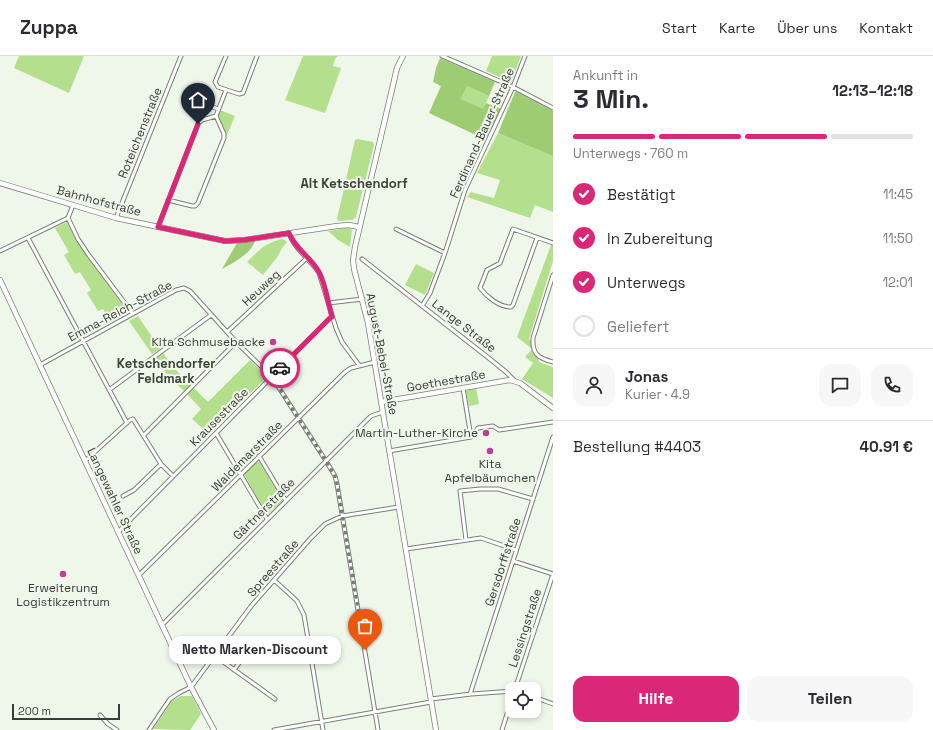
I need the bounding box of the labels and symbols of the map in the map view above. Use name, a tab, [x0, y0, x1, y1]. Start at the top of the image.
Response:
street label: Ferdinand-Bauer-Straße	[446, 65, 518, 201]
pin	[181, 83, 215, 124]
street label: Roteichenstraße	[114, 85, 166, 181]
district label: Alt Ketschendorf	[300, 175, 408, 192]
street label: Bahnhofstraße	[55, 182, 143, 220]
street label: Heuweg	[238, 266, 284, 310]
street label: Emma-Reich-Straße	[65, 277, 175, 345]
street label: August-Bebel-Straße	[362, 292, 402, 416]
street label: Lange Straße	[429, 296, 499, 356]
place label: Kita Schmusebacke	[152, 334, 265, 350]
marker: Kita Schmusebacke	[268, 337, 278, 347]
courier	[260, 348, 300, 388]
district label: Ketschendorfer Feldmark	[117, 355, 215, 387]
street label: Goethestraße	[405, 366, 487, 396]
street label: Krausestraße	[186, 384, 252, 450]
street label: Waldemarstraße	[208, 417, 286, 495]
place label: Martin-Luther-Kirche	[355, 425, 478, 441]
marker: Martin-Luther-Kirche	[481, 428, 491, 438]
street label: Langewahler Straße	[83, 445, 147, 557]
marker: Kita Apfelbäumchen	[485, 446, 495, 456]
place label: Kita Apfelbäumchen	[444, 456, 536, 486]
street label: Gärtnerstraße	[230, 475, 298, 543]
street label: Gersdorffstraße	[481, 516, 525, 608]
street label: Spreestraße	[244, 536, 302, 600]
marker: Erweiterung Logistikzentrum	[58, 569, 68, 579]
place label: Erweiterung Logistikzentrum	[16, 580, 110, 610]
street label: Lessingstraße	[505, 587, 545, 669]
pin	[348, 609, 382, 650]
callout: Netto Marken-Discount	[169, 636, 341, 664]
scale bar	[12, 702, 120, 721]

